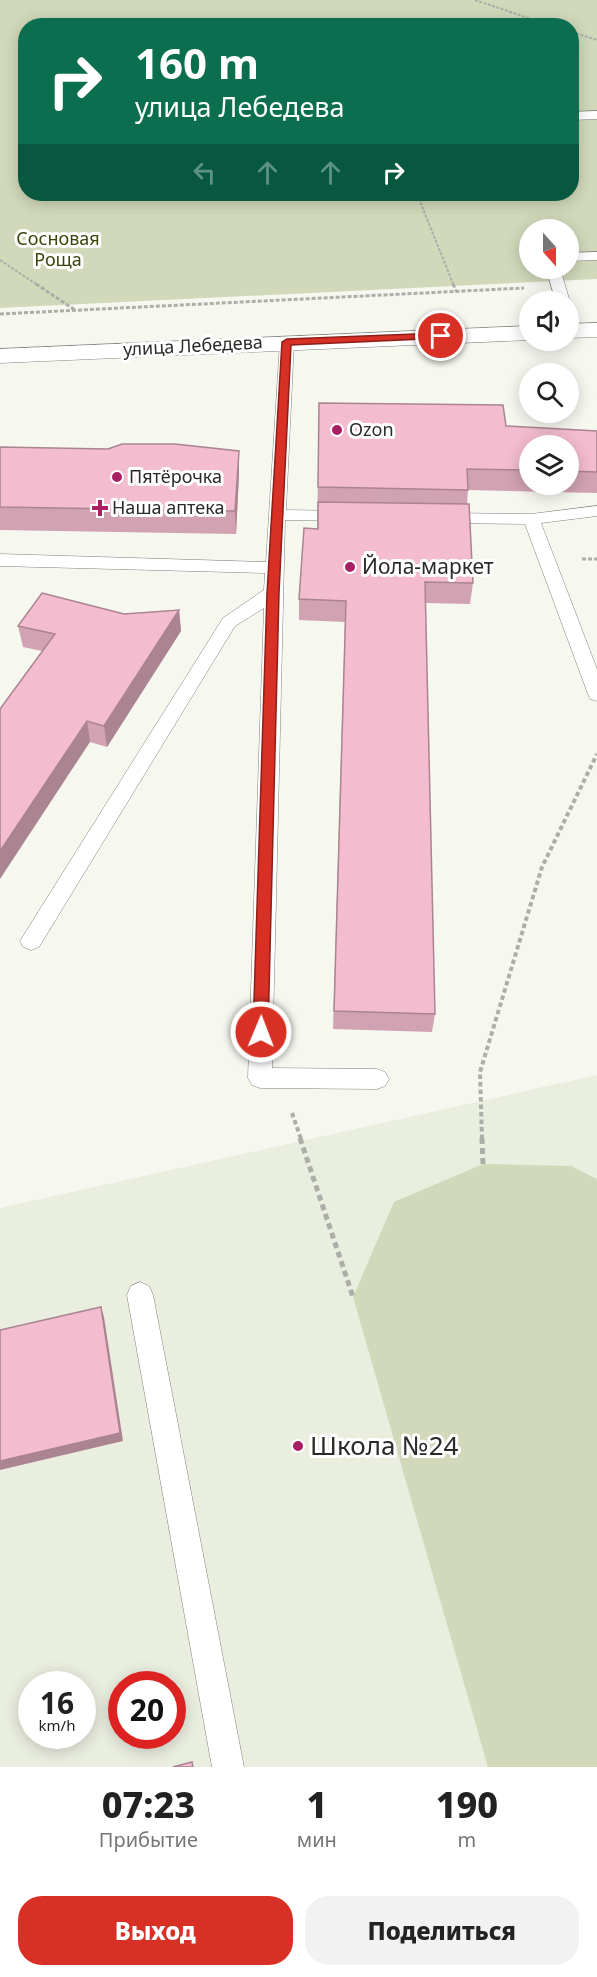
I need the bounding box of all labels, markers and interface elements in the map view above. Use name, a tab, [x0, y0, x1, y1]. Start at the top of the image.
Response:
text: 160 m	[135, 34, 259, 91]
icon: right	[36, 42, 114, 120]
text: улица Лебедева	[135, 88, 345, 125]
icon: left	[188, 156, 221, 189]
icon: ahead	[251, 156, 284, 189]
icon: ahead	[314, 156, 347, 189]
icon: right	[377, 156, 410, 189]
north arrow	[519, 219, 579, 279]
map controls	[519, 219, 579, 495]
park label: Сосновая Роща	[16, 226, 100, 271]
button: sound	[519, 291, 579, 351]
pin	[415, 310, 466, 361]
icon: arrive	[424, 319, 457, 352]
street label: улица Лебедева	[123, 329, 263, 361]
button: search	[519, 363, 579, 423]
place label: Ozon	[349, 417, 394, 441]
marker: Ozon	[330, 423, 344, 437]
button: layers	[519, 435, 579, 495]
place label: Пятёрочка	[129, 464, 222, 488]
marker: Пятёрочка	[110, 470, 124, 484]
place label: Наша аптека	[112, 495, 224, 519]
marker: Наша аптека	[93, 501, 107, 515]
place label: Йола-маркет	[362, 552, 494, 580]
marker: Йола-маркет	[343, 560, 357, 574]
position arrow	[229, 1000, 293, 1064]
place label: Школа №24	[310, 1427, 459, 1463]
marker: Школа №24	[291, 1439, 305, 1453]
speed limit sign: 20	[108, 1671, 186, 1749]
text: 16	[40, 1682, 74, 1723]
text: km/h	[39, 1715, 75, 1735]
text: 07:23	[102, 1780, 195, 1829]
text: 1	[306, 1780, 327, 1829]
text: 190	[436, 1780, 498, 1829]
text: Прибытие	[99, 1826, 198, 1853]
text: мин	[297, 1826, 337, 1853]
text: m	[458, 1826, 476, 1853]
button: Выход	[18, 1896, 293, 1965]
button: Поделиться	[305, 1896, 579, 1965]

